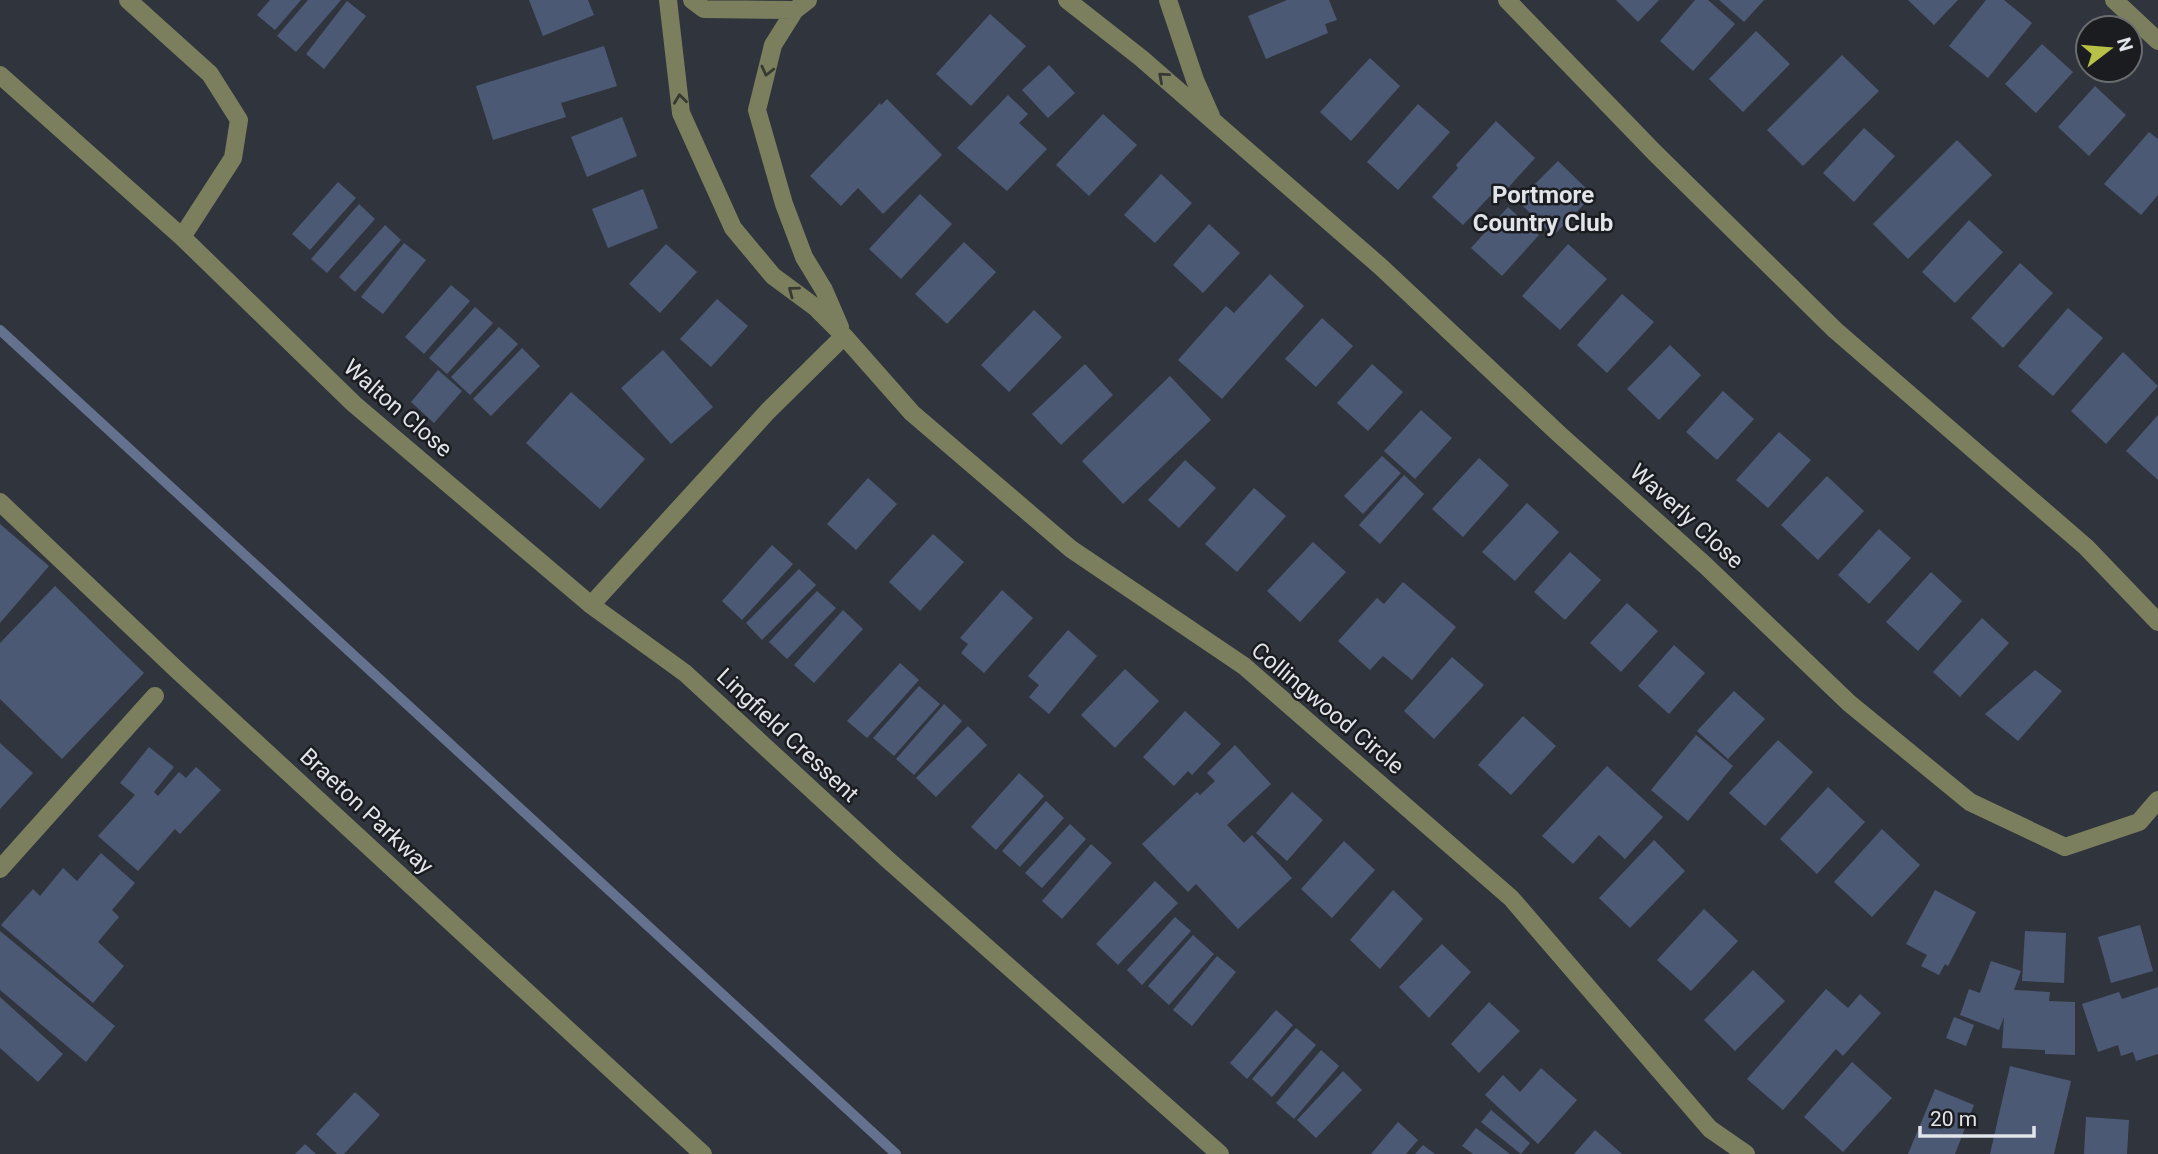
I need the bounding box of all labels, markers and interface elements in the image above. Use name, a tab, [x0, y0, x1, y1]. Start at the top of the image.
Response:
north arrow	[2074, 14, 2144, 84]
text: N	[2112, 35, 2138, 54]
one-way arrow	[761, 65, 775, 77]
one-way arrow	[1158, 73, 1171, 85]
one-way arrow	[672, 94, 687, 105]
district label: Portmore Country Club	[1473, 181, 1613, 237]
one-way arrow	[788, 287, 801, 300]
street label: Walton Close	[338, 354, 457, 463]
street label: Waverly Close	[1624, 458, 1749, 574]
street label: Collingwood Circle	[1246, 637, 1409, 780]
street label: Lingfield Cressent	[711, 663, 864, 808]
street label: Braeton Parkway	[295, 743, 439, 880]
scale bar	[1920, 1094, 2034, 1138]
text: 20 m	[1930, 1107, 1977, 1131]

